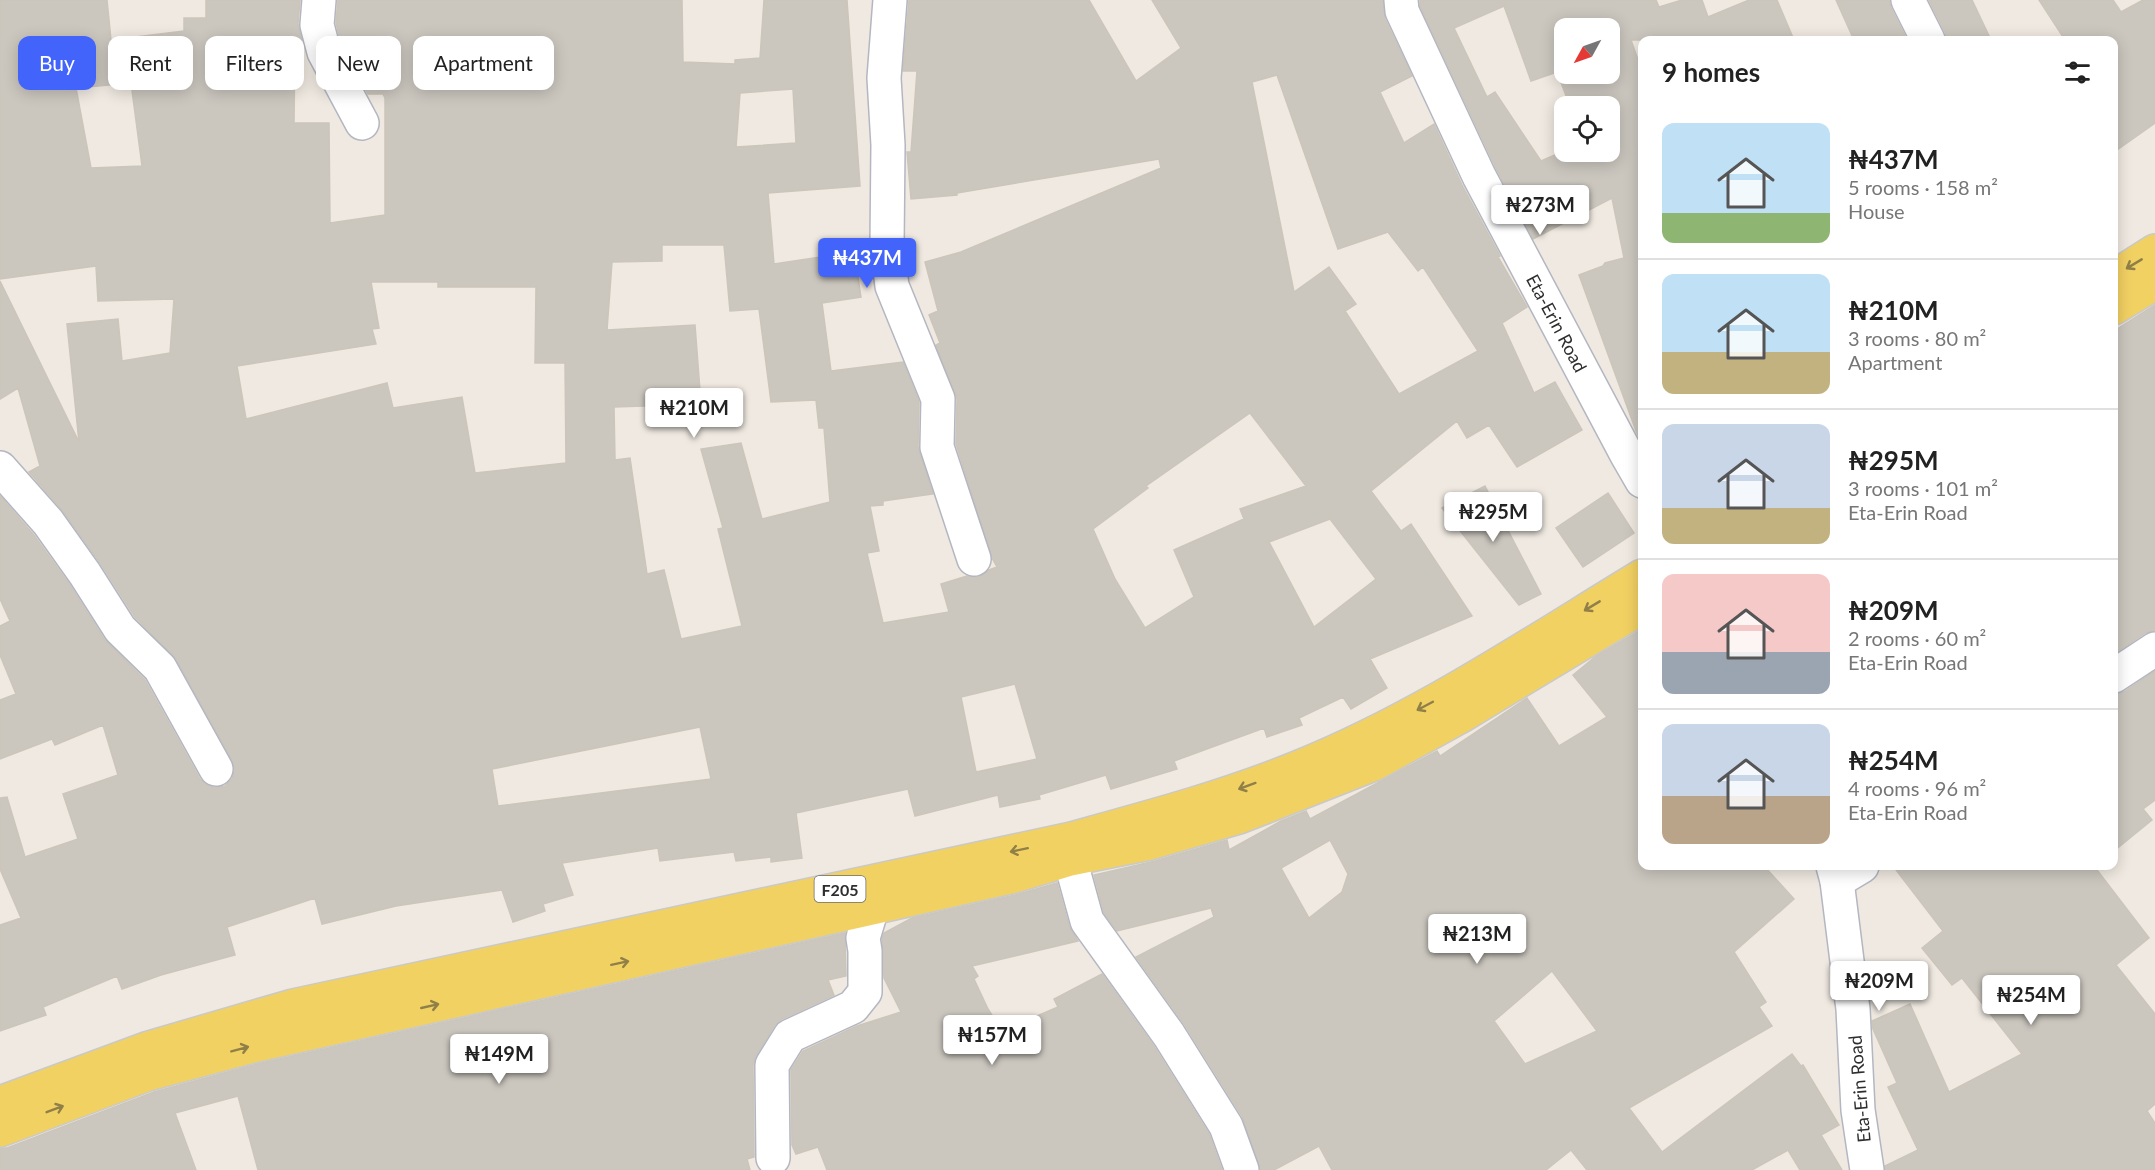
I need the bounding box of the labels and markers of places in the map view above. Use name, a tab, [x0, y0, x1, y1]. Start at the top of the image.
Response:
pin: ₦273M	[1498, 185, 1582, 236]
pin: ₦437M	[825, 238, 909, 289]
pin: ₦210M	[652, 388, 736, 439]
pin: ₦295M	[1451, 492, 1535, 543]
pin: ₦213M	[1435, 914, 1519, 965]
pin: ₦209M	[1837, 961, 1921, 1012]
pin: ₦254M	[1989, 975, 2073, 1026]
pin: ₦157M	[950, 1015, 1034, 1066]
pin: ₦149M	[457, 1034, 541, 1085]

